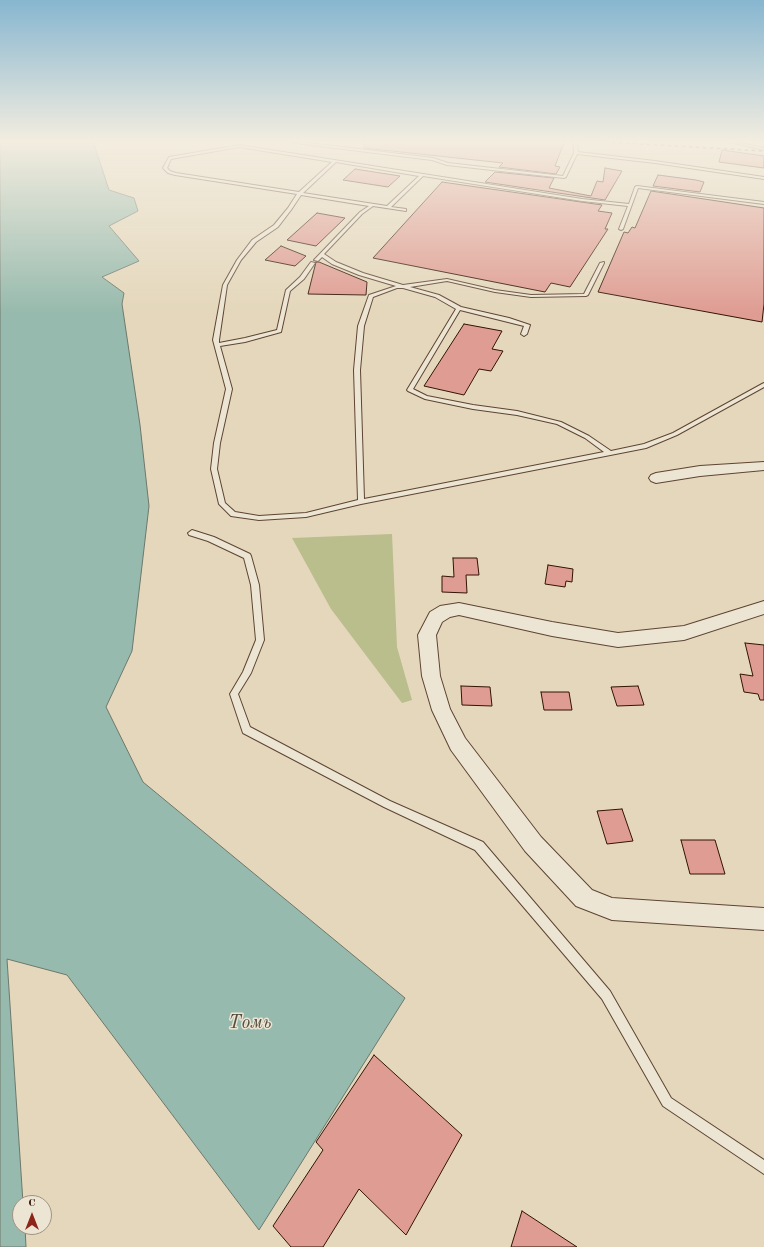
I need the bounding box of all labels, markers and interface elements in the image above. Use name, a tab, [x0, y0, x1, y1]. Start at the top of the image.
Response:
water label: Томь	[228, 1012, 272, 1034]
north arrow	[12, 1195, 52, 1235]
text: С	[28, 1198, 36, 1209]

